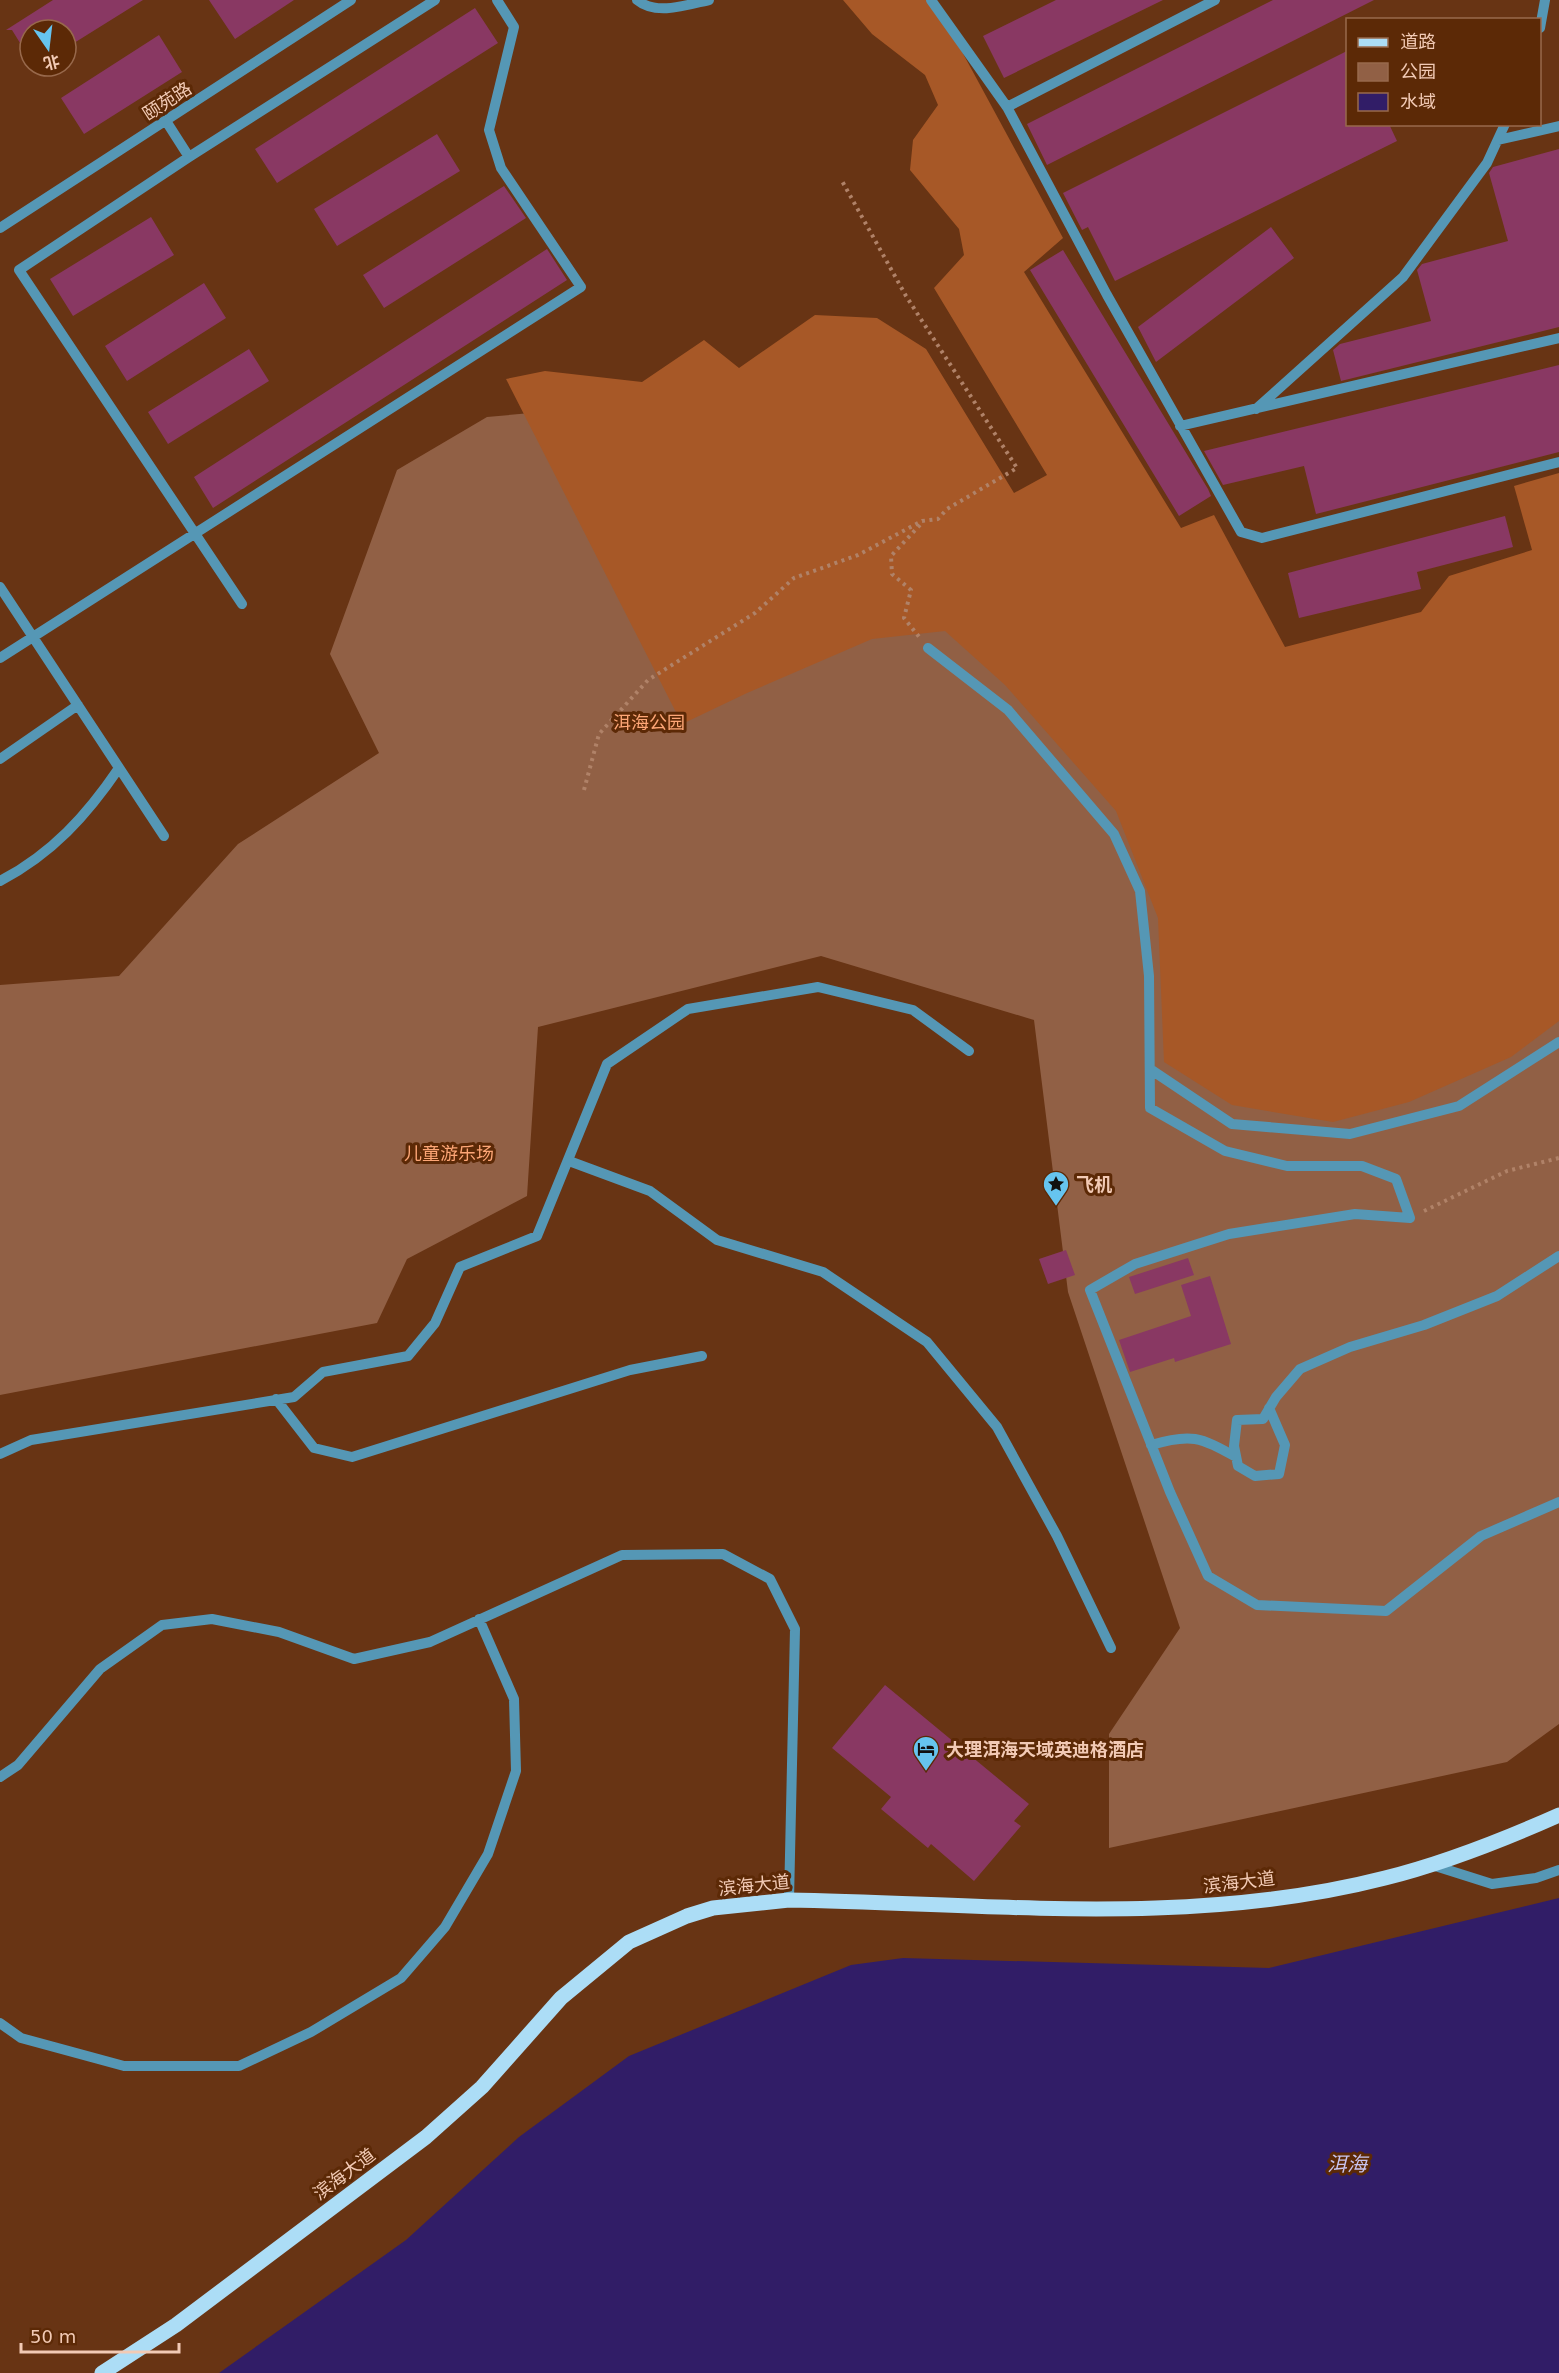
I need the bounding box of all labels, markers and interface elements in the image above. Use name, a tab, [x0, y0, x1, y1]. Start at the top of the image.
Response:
north arrow	[18, 18, 78, 78]
legend	[1346, 18, 1541, 126]
text: 道路	[1400, 31, 1436, 52]
text: 北	[41, 51, 62, 73]
text: 公园	[1400, 61, 1436, 82]
street label: 颐苑路	[139, 77, 195, 125]
text: 水域	[1400, 91, 1436, 112]
park label: 洱海公园	[613, 712, 685, 733]
park label: 儿童游乐场	[404, 1143, 494, 1164]
place icon: 飞机	[1041, 1169, 1071, 1207]
place label: 飞机	[1076, 1174, 1112, 1195]
hotel icon: 大理洱海天域英迪格酒店	[911, 1734, 941, 1772]
place label: 大理洱海天域英迪格酒店	[946, 1739, 1144, 1760]
street label: 滨海大道	[1202, 1867, 1276, 1897]
street label: 滨海大道	[717, 1871, 791, 1899]
street label: 滨海大道	[309, 2144, 379, 2204]
water label: 洱海	[1327, 2152, 1370, 2176]
scale bar	[21, 2316, 178, 2354]
text: 50 m	[30, 2326, 76, 2347]

